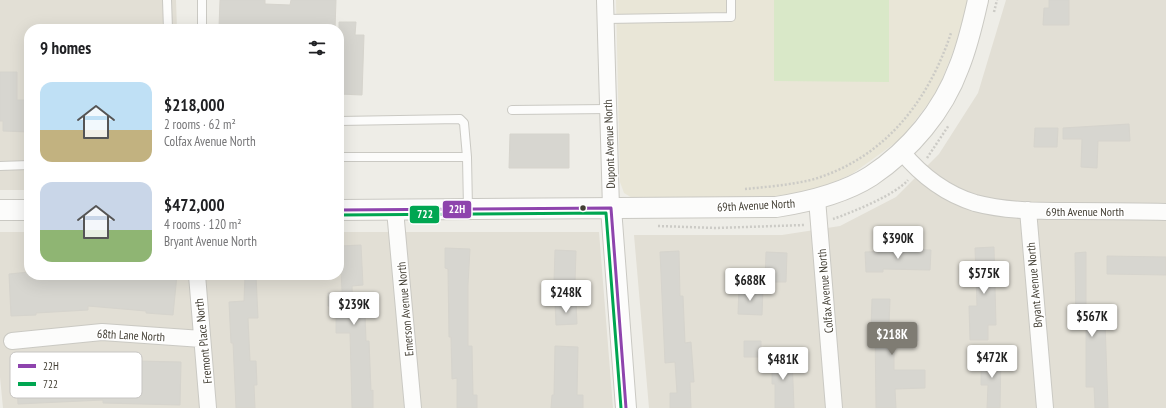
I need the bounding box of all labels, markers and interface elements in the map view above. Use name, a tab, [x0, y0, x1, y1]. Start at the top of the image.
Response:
text: 9 homes	[40, 37, 91, 59]
icon: filters	[306, 37, 328, 59]
text: $218,000	[164, 94, 225, 116]
icon: home	[72, 98, 120, 146]
street label: Dupont Avenue North	[600, 99, 618, 189]
text: 2 rooms · 62 m²	[164, 116, 236, 133]
text: Colfax Avenue North	[164, 133, 256, 150]
text: $472,000	[164, 194, 225, 216]
street label: 69th Avenue North	[717, 195, 795, 215]
icon: home	[72, 198, 120, 246]
line badge: 22H	[442, 200, 472, 219]
text: 22H	[449, 202, 465, 216]
unlabelled marker	[578, 203, 588, 213]
street label: 69th Avenue North	[1046, 204, 1124, 219]
line badge: 722	[409, 205, 440, 224]
text: 722	[417, 207, 433, 221]
text: 4 rooms · 120 m²	[164, 216, 242, 233]
pin: $390K	[870, 226, 926, 260]
text: $390K	[882, 230, 914, 247]
text: Bryant Avenue North	[164, 233, 257, 250]
street label: Bryant Avenue North	[1023, 242, 1045, 328]
street label: Colfax Avenue North	[814, 248, 836, 334]
street label: Emerson Avenue North	[393, 261, 417, 357]
pin: $575K	[956, 261, 1012, 295]
text: $575K	[968, 265, 1000, 282]
pin: $688K	[722, 268, 778, 302]
text: $688K	[734, 272, 766, 289]
pin: $248K	[538, 280, 594, 314]
text: $248K	[550, 284, 582, 301]
pin: $239K	[326, 292, 382, 326]
text: $239K	[338, 296, 370, 313]
street label: Fremont Place North	[191, 298, 215, 384]
pin: $567K	[1064, 304, 1120, 338]
text: $567K	[1076, 308, 1108, 325]
pin: $218K	[864, 322, 920, 356]
street label: 68th Lane North	[97, 326, 165, 344]
text: $218K	[876, 326, 908, 343]
pin: $472K	[964, 345, 1020, 379]
pin: $481K	[755, 347, 811, 381]
text: $472K	[976, 349, 1008, 366]
text: $481K	[767, 351, 799, 368]
legend	[10, 352, 142, 398]
text: 22H	[43, 359, 59, 373]
text: 722	[43, 377, 58, 391]

